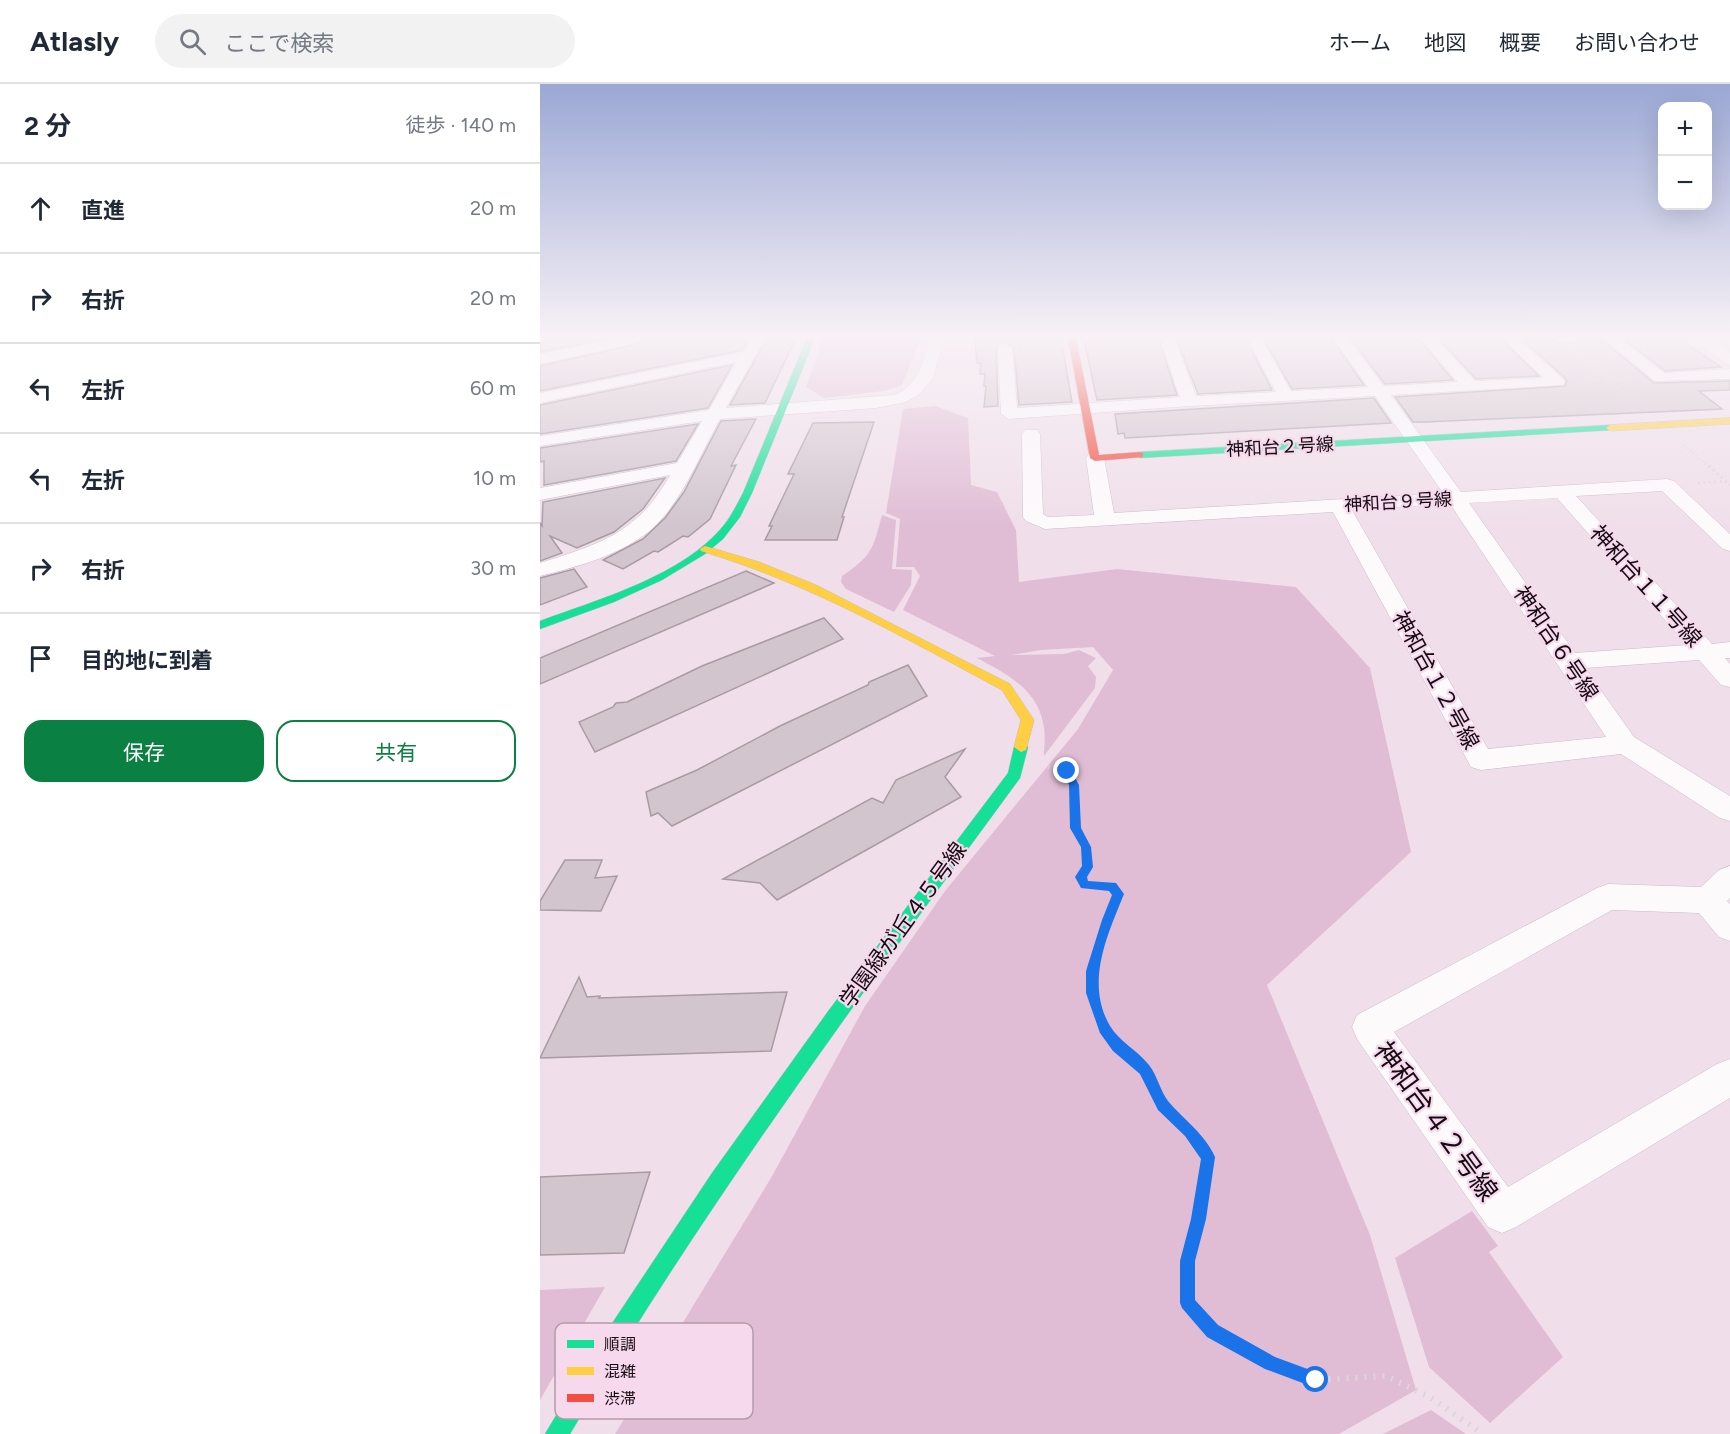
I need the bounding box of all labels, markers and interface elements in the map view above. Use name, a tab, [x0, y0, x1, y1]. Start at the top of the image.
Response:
search box	[155, 14, 575, 68]
text: Atlasly	[30, 24, 119, 58]
icon: search	[176, 25, 209, 58]
text: ここで検索	[224, 30, 334, 57]
text: ホーム	[1329, 30, 1391, 55]
text: 地図	[1424, 30, 1466, 55]
text: 概要	[1499, 30, 1541, 55]
text: お問い合わせ	[1574, 30, 1700, 55]
map controls	[1658, 102, 1712, 210]
button: +	[1658, 102, 1712, 156]
text: 2 分	[24, 110, 71, 142]
text: 徒歩 · 140 m	[406, 113, 516, 137]
button: −	[1658, 156, 1712, 210]
icon: ahead	[24, 192, 57, 225]
text: 20 m	[470, 196, 516, 220]
text: 直進	[81, 197, 125, 224]
icon: right	[24, 282, 57, 315]
text: 20 m	[470, 286, 516, 310]
text: 右折	[81, 287, 125, 314]
icon: left	[24, 372, 57, 405]
text: 60 m	[470, 376, 516, 400]
text: 左折	[81, 377, 125, 404]
street label: 神和台２号線	[1225, 433, 1335, 461]
icon: left	[24, 462, 57, 495]
text: 10 m	[473, 466, 516, 490]
text: 左折	[81, 467, 125, 494]
street label: 神和台９号線	[1343, 488, 1453, 516]
street label: 神和台１１号線	[1584, 520, 1708, 652]
icon: right	[24, 552, 57, 585]
text: 30 m	[470, 556, 516, 580]
text: 右折	[81, 557, 125, 584]
street label: 神和台６号線	[1508, 581, 1604, 705]
street label: 神和台１２号線	[1387, 606, 1485, 754]
icon: arrive	[24, 642, 57, 675]
text: 目的地に到着	[81, 647, 213, 674]
button: 保存	[24, 720, 264, 782]
button: 共有	[276, 720, 516, 782]
route end	[1053, 757, 1079, 783]
street label: 学園緑が丘４５号線	[834, 837, 972, 1013]
street label: 神和台４２号線	[1367, 1035, 1505, 1207]
legend	[555, 1323, 753, 1419]
text: 順調	[604, 1335, 636, 1354]
text: 混雑	[604, 1362, 636, 1381]
route start	[1302, 1366, 1328, 1392]
text: 渋滞	[604, 1389, 636, 1408]

